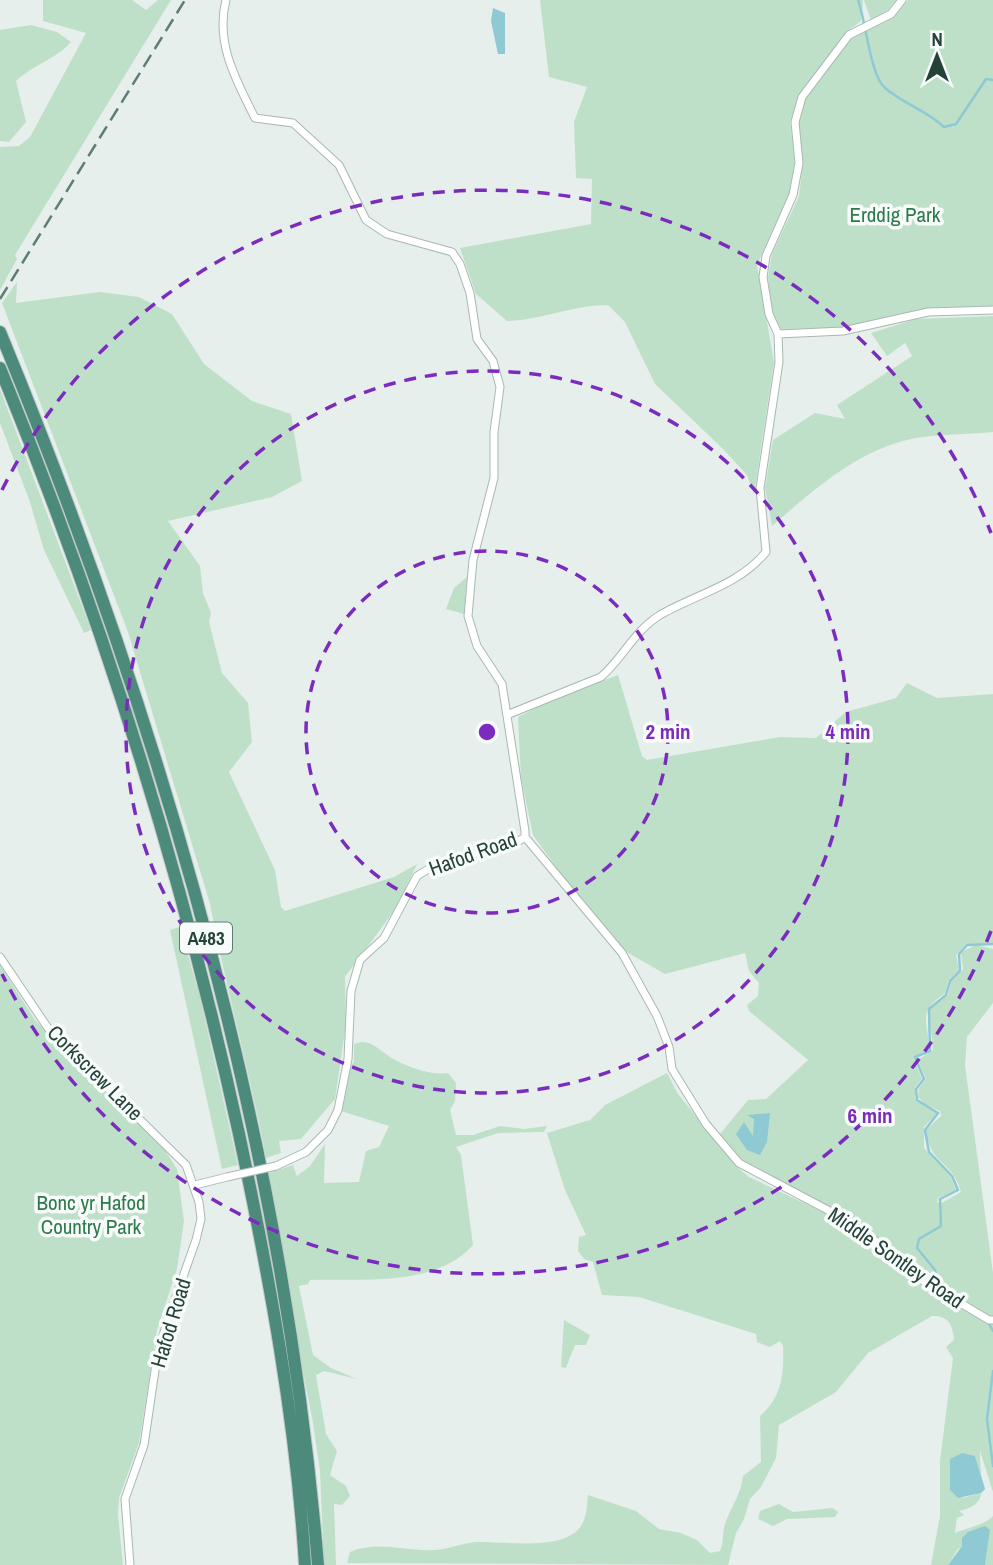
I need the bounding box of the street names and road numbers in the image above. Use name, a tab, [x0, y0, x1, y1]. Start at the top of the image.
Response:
street label: Hafod Road	[425, 824, 521, 883]
road number: A483	[180, 922, 232, 954]
street label: Corkscrew Lane	[41, 1018, 150, 1127]
street label: Middle Sontley Road	[822, 1200, 970, 1315]
street label: Hafod Road	[143, 1275, 198, 1371]

